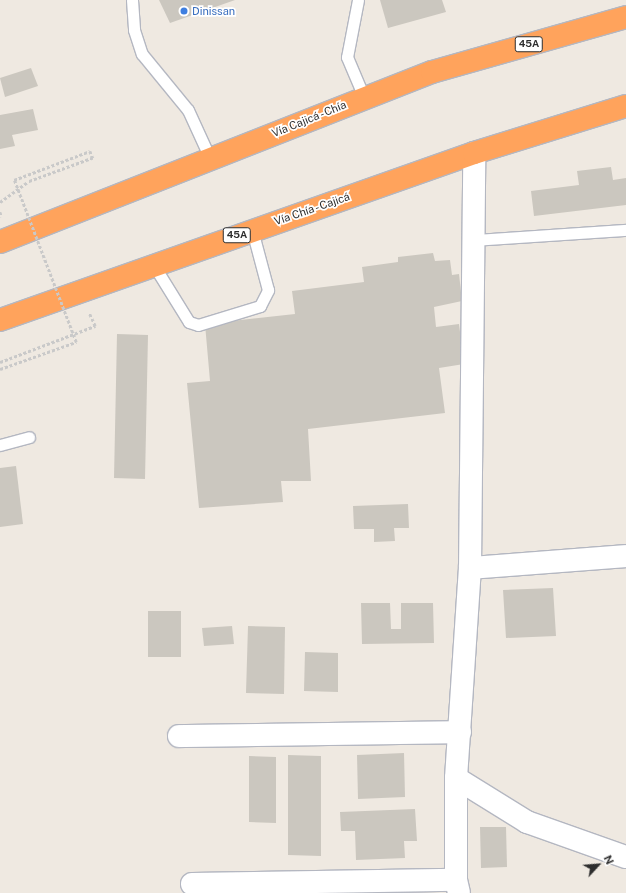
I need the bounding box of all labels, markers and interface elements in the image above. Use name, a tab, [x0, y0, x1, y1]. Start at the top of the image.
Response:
place label: Dinissan	[192, 4, 235, 18]
marker: Dinissan	[179, 6, 189, 16]
road number: 45A	[514, 36, 544, 52]
street label: Vía Cajicá - Chía	[268, 97, 350, 141]
street label: Vía Chía - Cajicá	[271, 189, 353, 229]
road number: 45A	[222, 227, 252, 243]
north arrow	[578, 845, 618, 885]
text: N	[602, 853, 616, 866]

